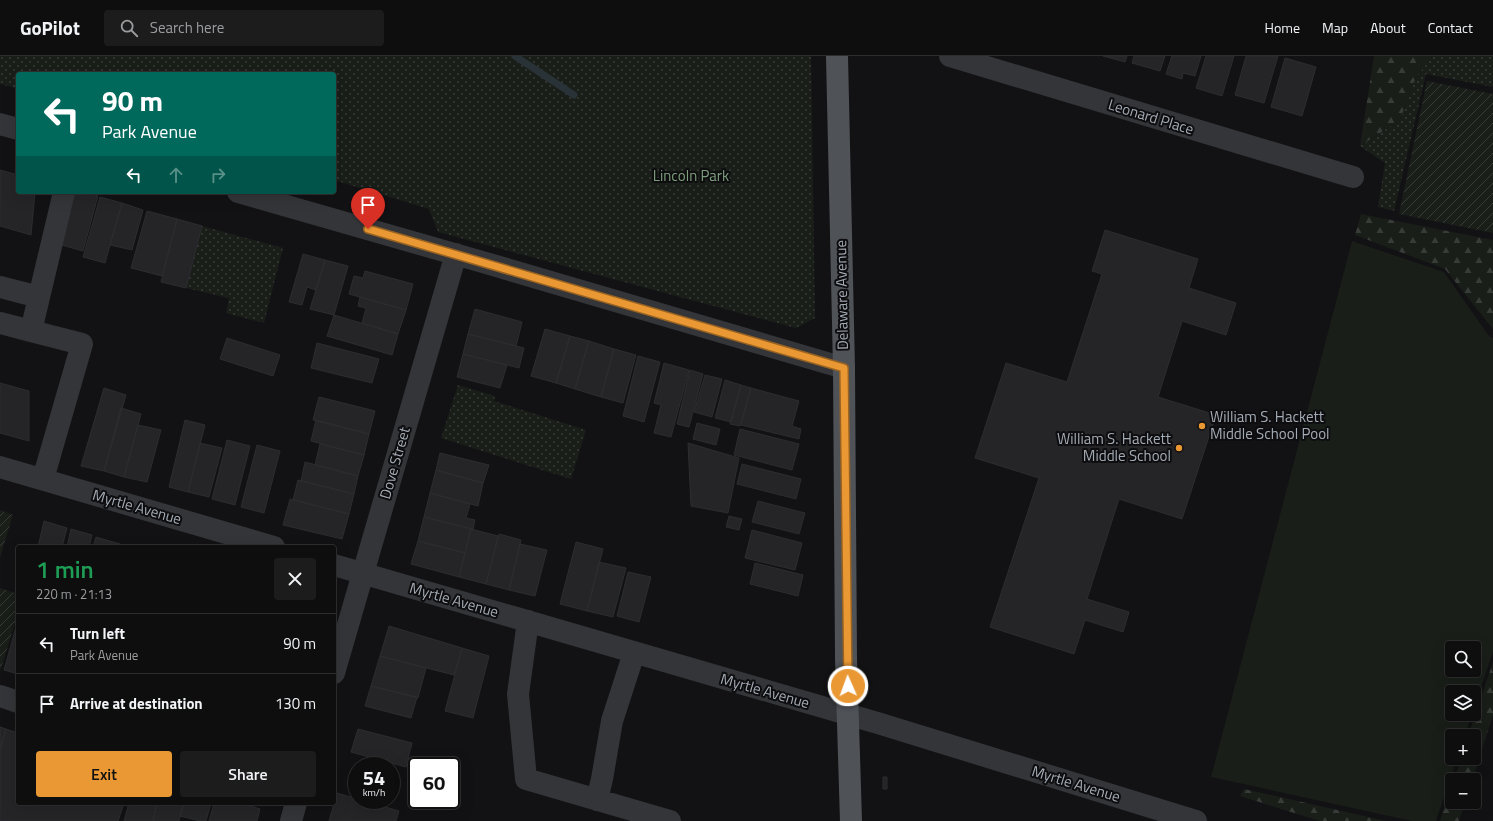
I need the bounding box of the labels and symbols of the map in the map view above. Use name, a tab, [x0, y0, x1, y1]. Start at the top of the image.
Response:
street label: Leonard Place	[1106, 93, 1197, 140]
park label: Lincoln Park	[653, 164, 729, 187]
pin	[351, 188, 385, 229]
street label: Delaware Avenue	[829, 240, 854, 350]
place label: William S. Hackett Middle School Pool	[1210, 405, 1330, 445]
marker: William S. Hackett Middle School Pool	[1197, 421, 1207, 431]
street label: Dove Street	[373, 423, 416, 502]
place label: William S. Hackett Middle School	[1057, 427, 1172, 467]
marker: William S. Hackett Middle School	[1174, 443, 1184, 453]
street label: Myrtle Avenue	[90, 483, 184, 530]
street label: Myrtle Avenue	[407, 576, 501, 623]
position arrow	[827, 665, 869, 707]
street label: Myrtle Avenue	[718, 667, 812, 714]
speed limit sign: 60	[408, 757, 460, 809]
street label: Myrtle Avenue	[1029, 759, 1123, 808]

